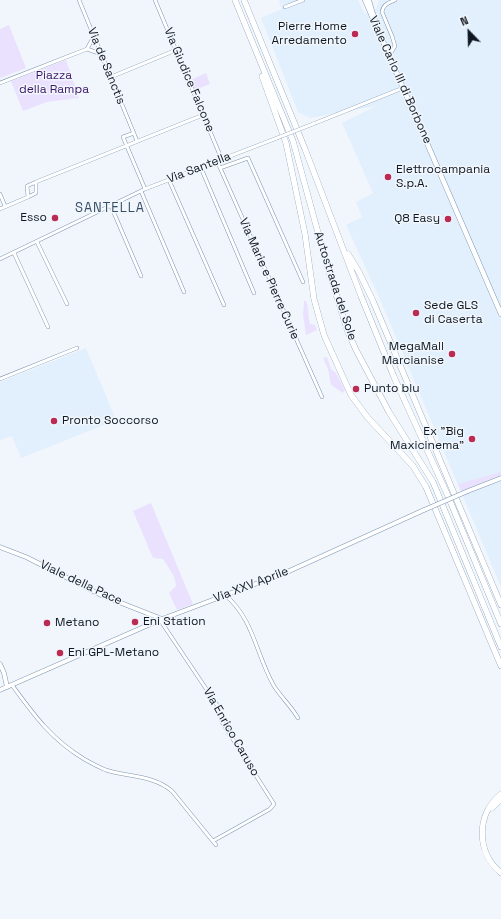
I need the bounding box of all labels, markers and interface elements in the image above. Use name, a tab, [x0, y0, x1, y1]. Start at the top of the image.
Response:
north arrow	[449, 12, 489, 52]
text: N	[458, 13, 470, 29]
street label: Viale Carlo III di Borbone	[365, 14, 435, 146]
place label: Pierre Home Arredamento	[272, 20, 347, 48]
street label: Via de Sanctis	[84, 25, 128, 107]
street label: Via Giudice Falcone	[161, 26, 217, 134]
marker: Pierre Home Arredamento	[350, 29, 360, 39]
park label: Piazza della Rampa	[19, 69, 89, 97]
street label: Via Santella	[165, 149, 233, 187]
place label: Elettrocampania S.p.A.	[396, 163, 490, 191]
marker: Elettrocampania S.p.A.	[383, 172, 393, 182]
district label: SANTELLA	[75, 200, 145, 216]
place label: Esso	[20, 211, 47, 225]
place label: Q8 Easy	[394, 212, 440, 226]
marker: Esso	[50, 213, 60, 223]
marker: Q8 Easy	[443, 214, 453, 224]
street label: Via Marie e Pierre Curie	[236, 216, 302, 342]
street label: Autostrada del Sole	[311, 230, 359, 342]
place label: Sede GLS di Caserta	[424, 299, 483, 327]
marker: Sede GLS di Caserta	[411, 308, 421, 318]
place label: MegaMall Marcianise	[382, 340, 444, 368]
marker: MegaMall Marcianise	[447, 349, 457, 359]
place label: Punto blu	[364, 382, 420, 396]
marker: Punto blu	[351, 384, 361, 394]
place label: Pronto Soccorso	[62, 414, 159, 428]
marker: Pronto Soccorso	[49, 416, 59, 426]
place label: Ex "Big Maxicinema"	[390, 425, 464, 453]
marker: Ex "Big Maxicinema"	[467, 434, 477, 444]
street label: Viale della Pace	[38, 558, 124, 608]
street label: Via XXV Aprile	[212, 564, 290, 606]
place label: Eni Station	[143, 615, 206, 629]
place label: Metano	[55, 616, 99, 630]
marker: Eni Station	[130, 617, 140, 627]
marker: Metano	[42, 618, 52, 628]
place label: Eni GPL-Metano	[68, 646, 159, 660]
marker: Eni GPL-Metano	[55, 648, 65, 658]
street label: Via Enrico Caruso	[200, 685, 262, 779]

